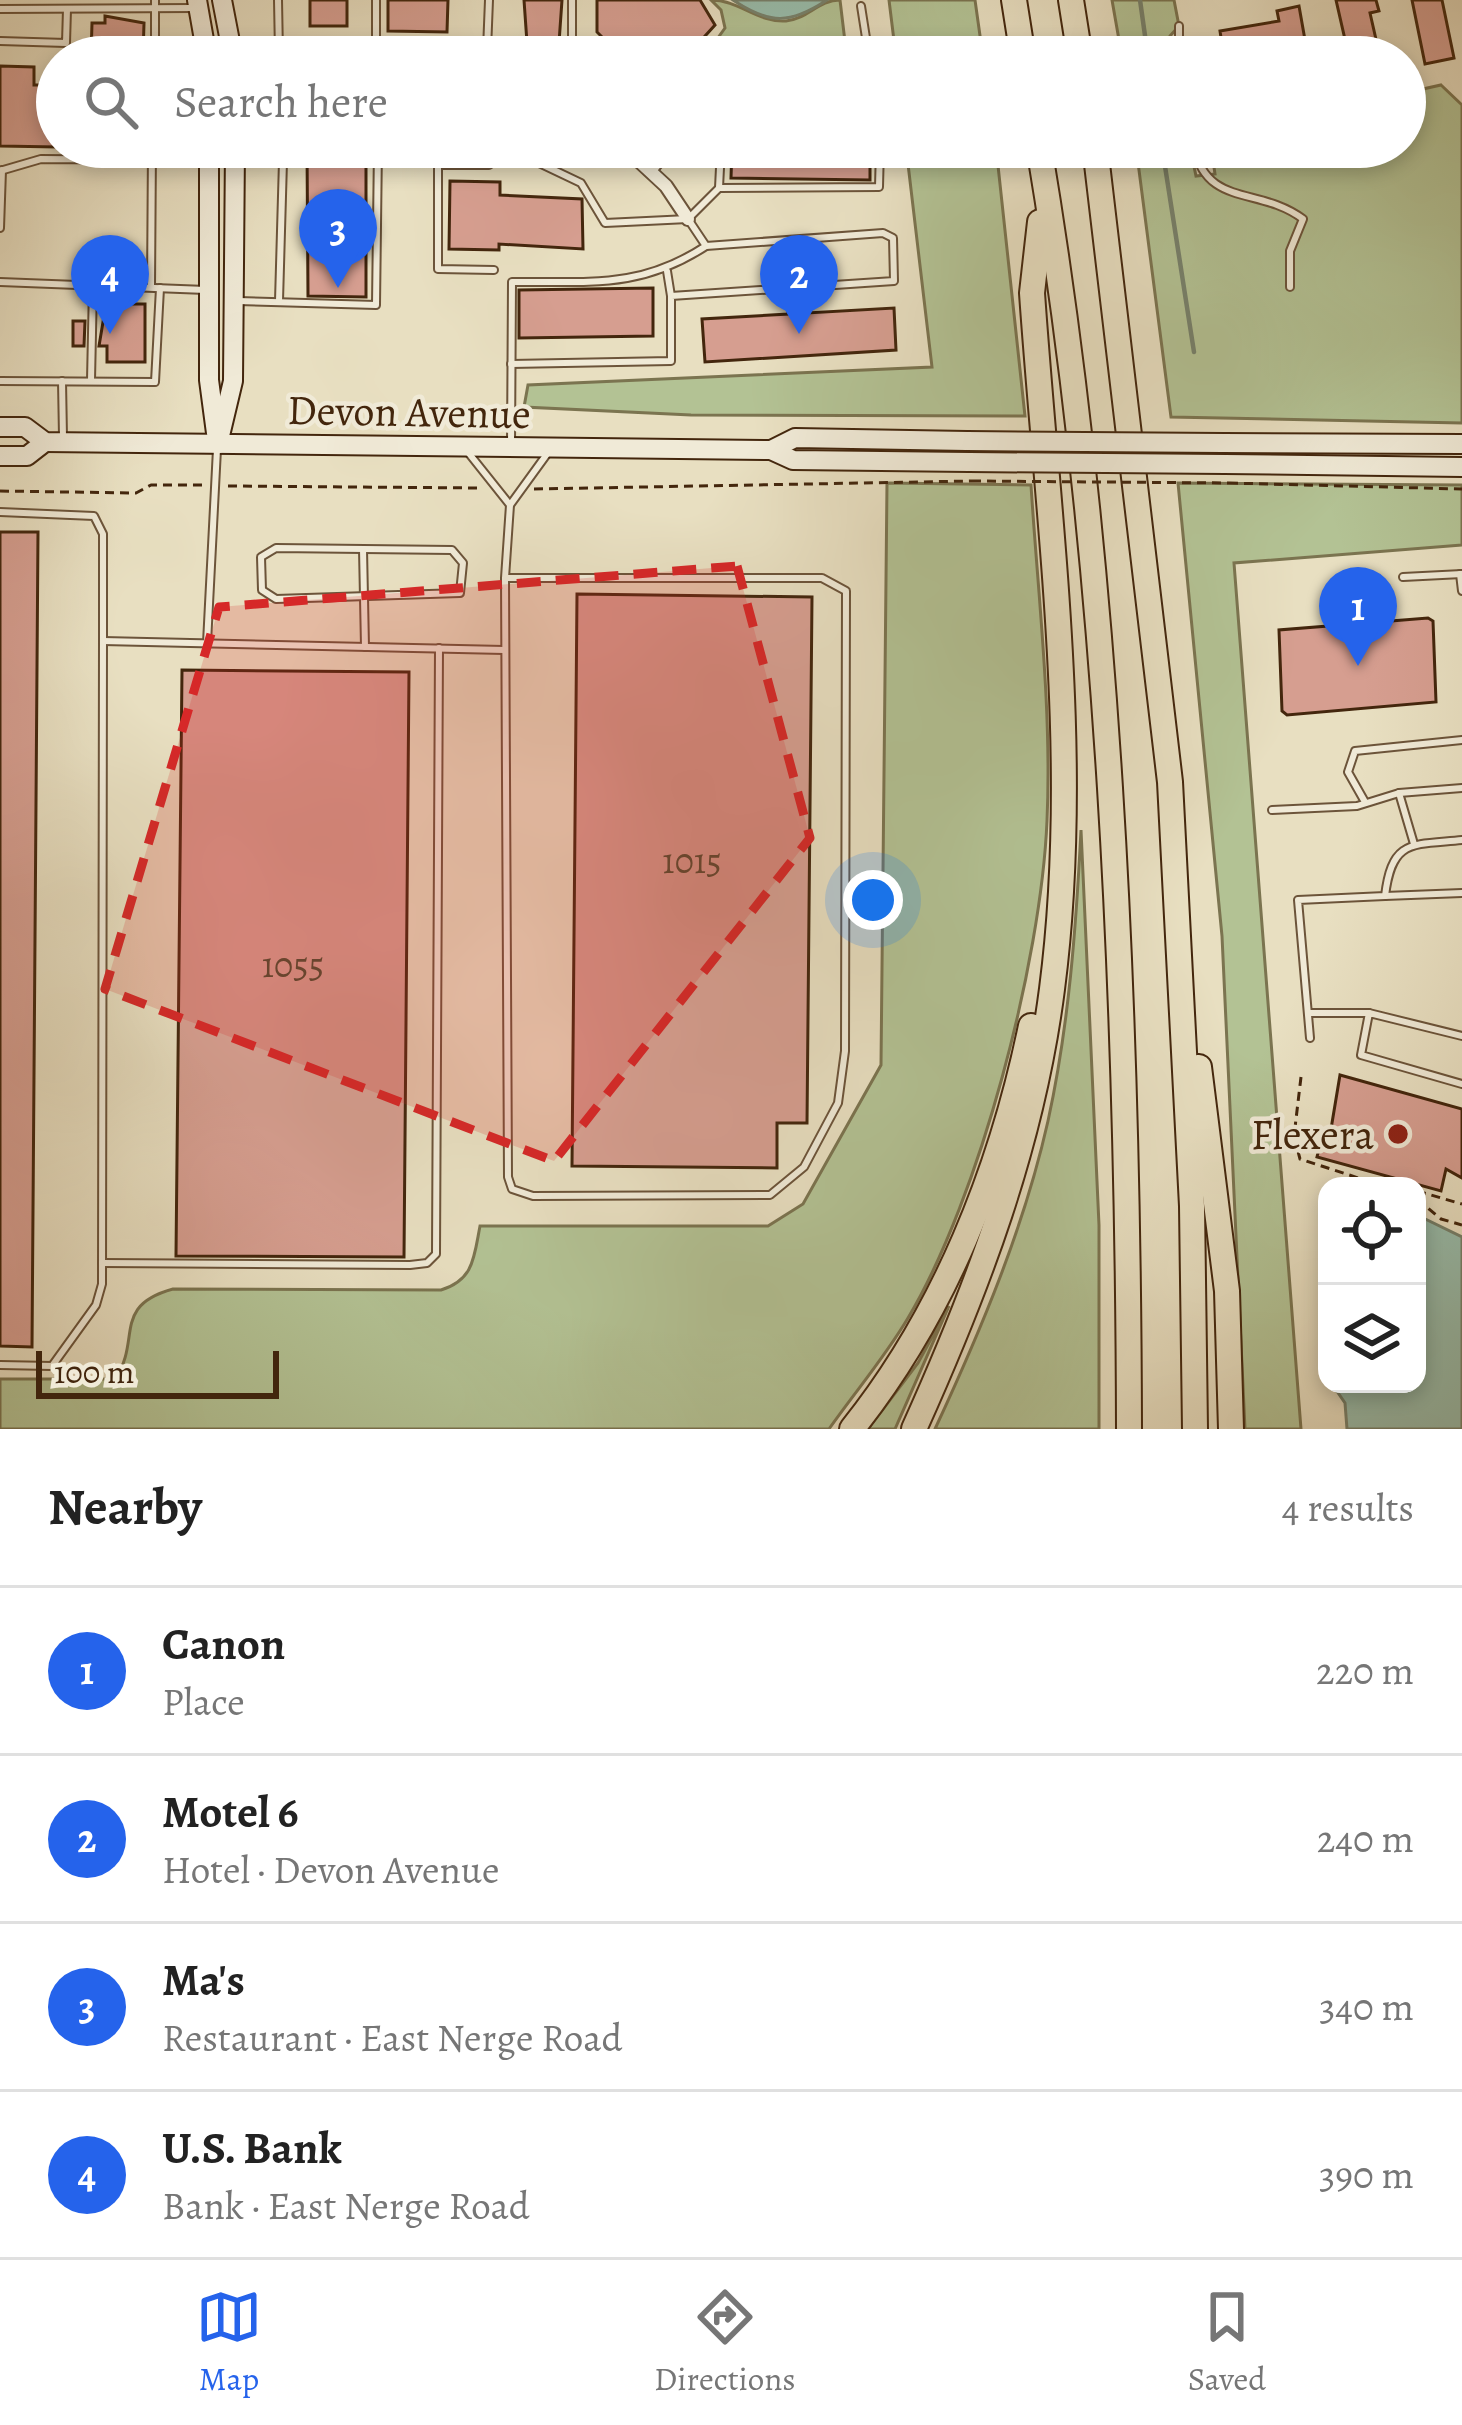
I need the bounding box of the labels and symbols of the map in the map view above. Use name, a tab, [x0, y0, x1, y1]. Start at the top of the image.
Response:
pin: 3	[299, 189, 377, 288]
pin: 4	[71, 235, 149, 334]
pin: 2	[760, 235, 838, 334]
street label: Devon Avenue	[287, 381, 531, 442]
pin: 1	[1319, 567, 1397, 666]
house number: 1015	[662, 836, 722, 885]
your location	[843, 870, 903, 930]
house number: 1055	[262, 940, 324, 989]
place label: Flexera	[1251, 1106, 1374, 1163]
marker: Flexera	[1385, 1121, 1411, 1147]
scale bar	[36, 1345, 279, 1398]

